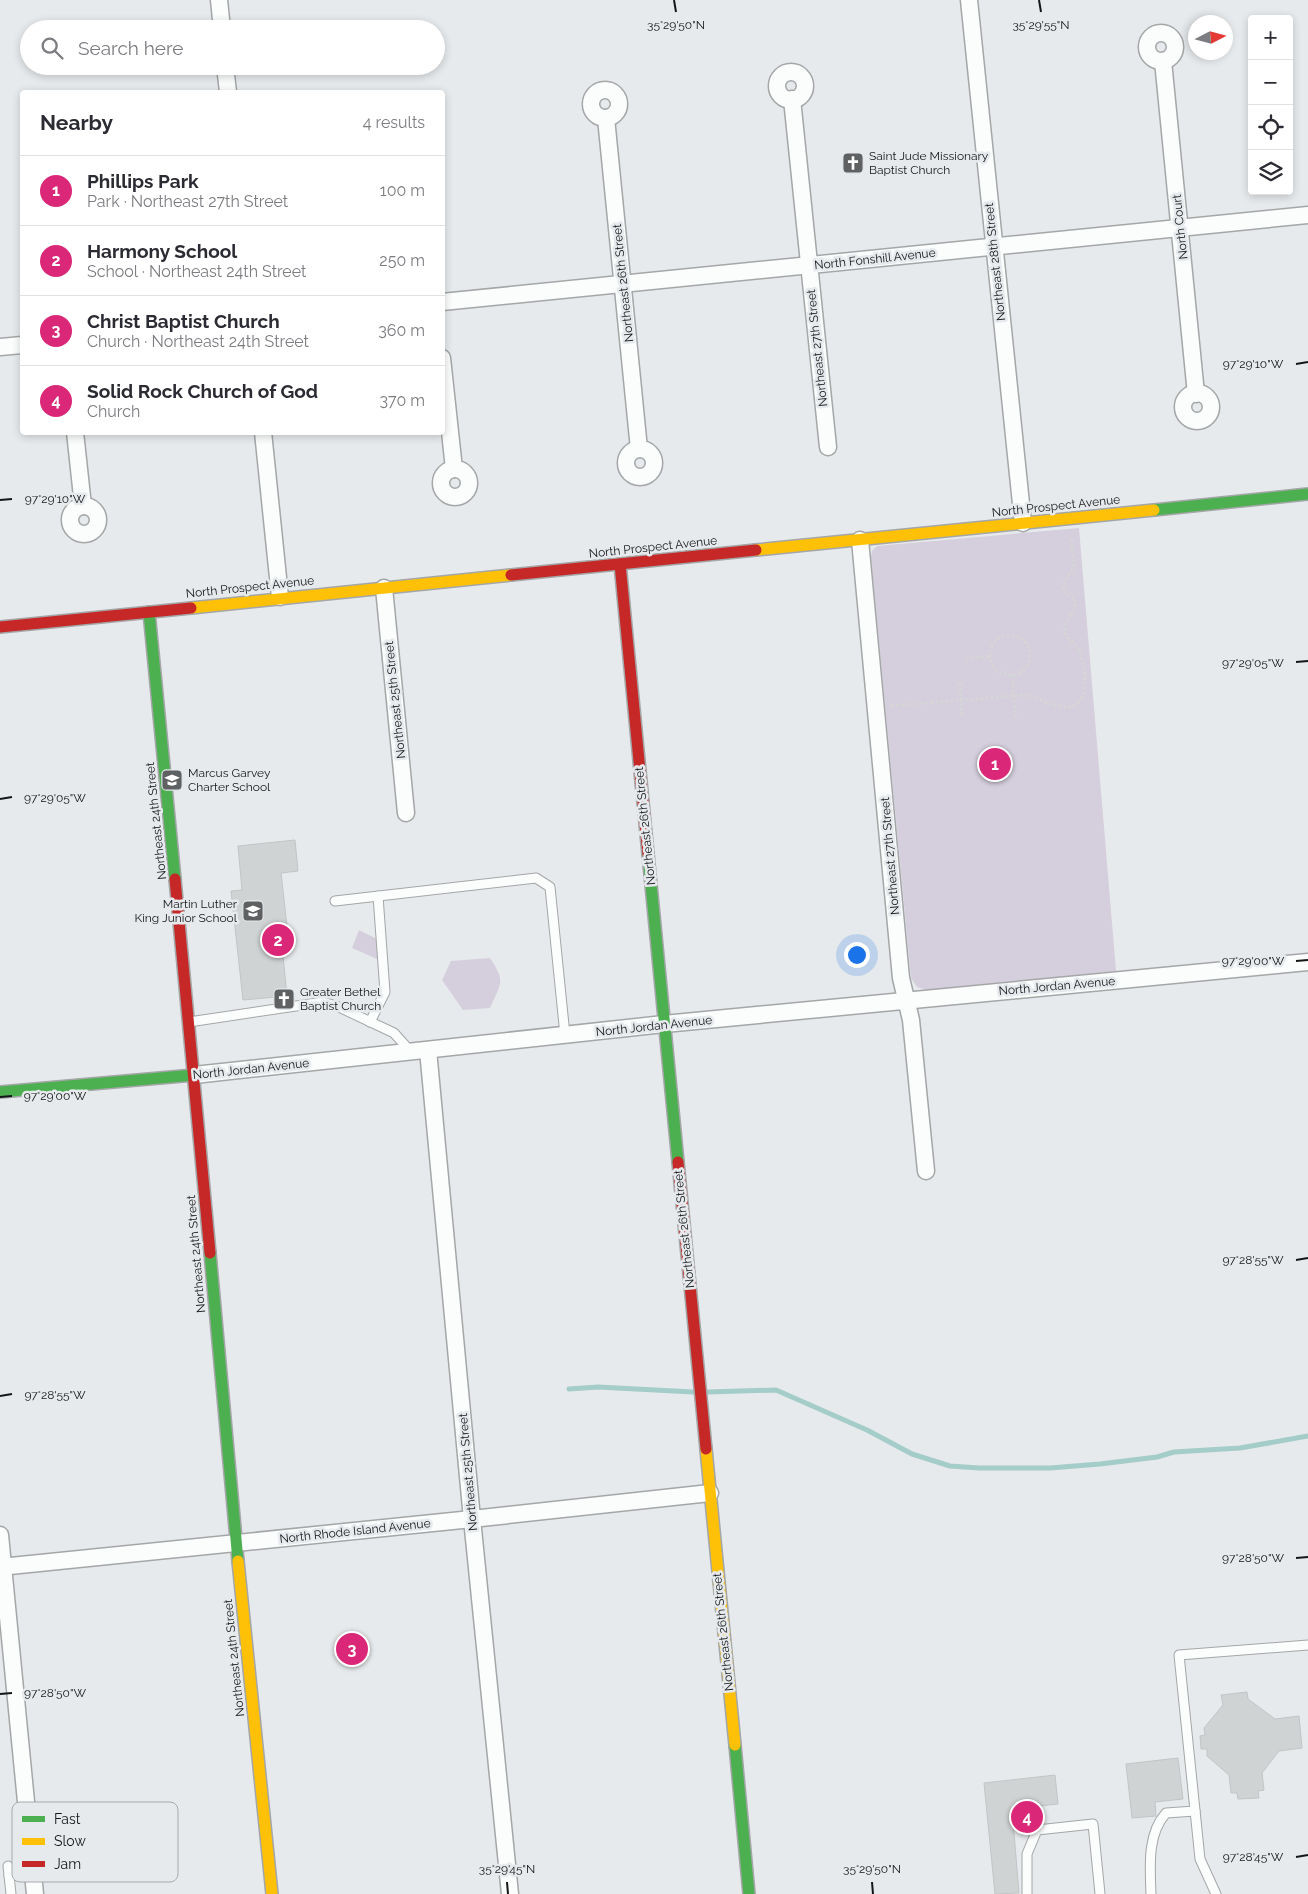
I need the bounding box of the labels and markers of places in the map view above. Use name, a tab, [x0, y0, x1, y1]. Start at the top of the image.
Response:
place label: Saint Jude Missionary Baptist Church	[869, 149, 989, 177]
church icon: Saint Jude Missionary Baptist Church	[841, 151, 865, 175]
pin: 1	[979, 745, 1011, 783]
place label: Marcus Garvey Charter School	[188, 766, 271, 794]
school or university icon: Marcus Garvey Charter School	[160, 768, 184, 792]
place label: Martin Luther King Junior School	[135, 897, 238, 925]
school or university icon: Martin Luther King Junior School	[241, 899, 265, 923]
pin: 2	[262, 921, 294, 959]
place label: Greater Bethel Baptist Church	[300, 985, 381, 1013]
church icon: Greater Bethel Baptist Church	[272, 987, 296, 1011]
pin: 3	[336, 1630, 368, 1668]
pin: 4	[1011, 1798, 1043, 1836]

